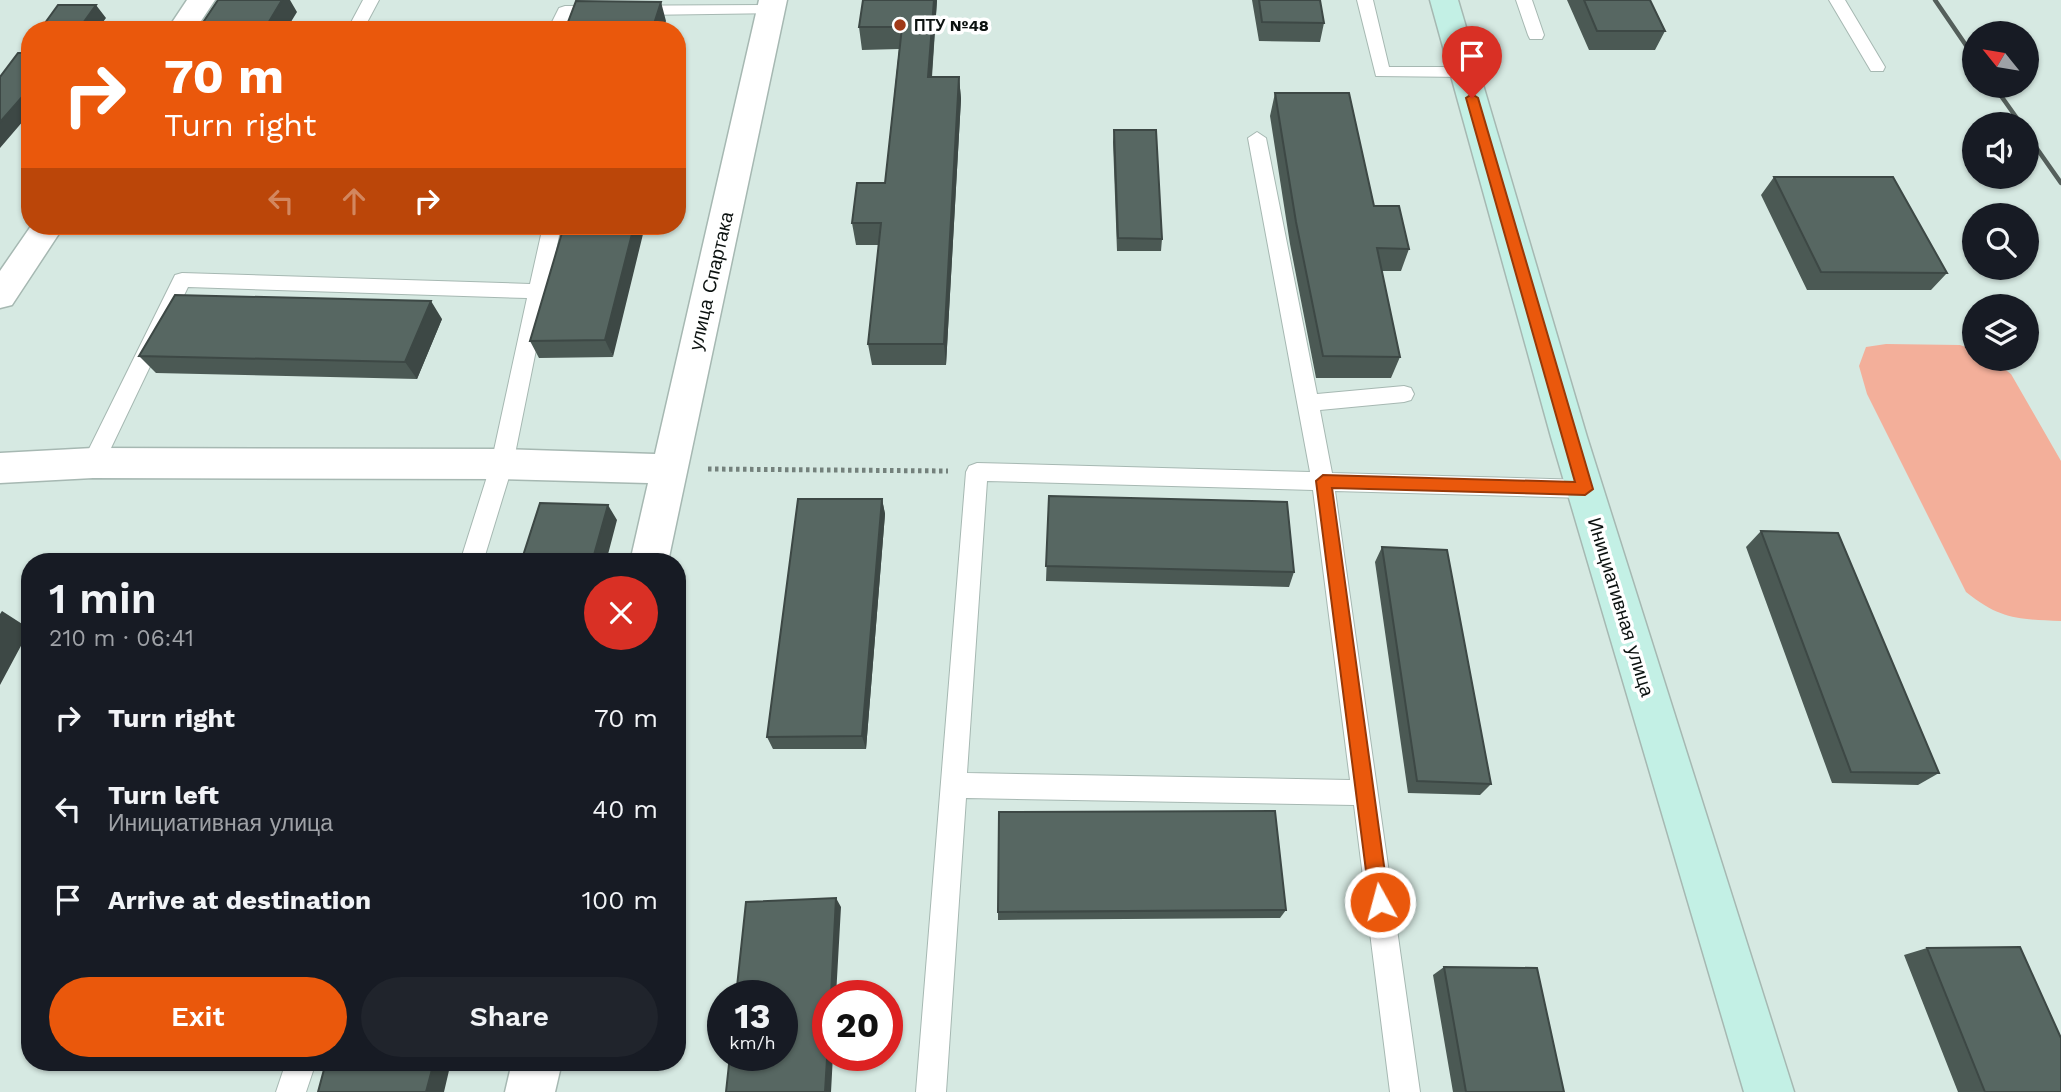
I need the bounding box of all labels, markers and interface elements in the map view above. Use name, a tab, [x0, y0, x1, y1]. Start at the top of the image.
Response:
place label: ПТУ №48	[914, 16, 989, 35]
marker: ПТУ №48	[892, 17, 908, 33]
north arrow	[1962, 21, 2039, 98]
map controls	[1962, 21, 2039, 371]
pin	[1442, 26, 1502, 98]
icon: arrive	[1453, 37, 1491, 75]
text: 70 m	[164, 47, 284, 105]
icon: right	[49, 49, 140, 140]
text: Turn right	[164, 106, 316, 144]
button: sound	[1962, 112, 2039, 189]
icon: left	[262, 182, 300, 220]
icon: ahead	[335, 182, 373, 220]
icon: right	[408, 182, 446, 220]
button: search	[1962, 203, 2039, 280]
street label: улица Спартака	[684, 209, 738, 353]
button: layers	[1962, 294, 2039, 371]
street label: Инициативная улица	[1583, 515, 1659, 700]
text: 1 min	[49, 574, 157, 623]
button: close	[584, 576, 658, 650]
text: 210 m · 06:41	[49, 625, 194, 652]
icon: right	[49, 699, 87, 737]
text: Turn right	[108, 703, 235, 733]
text: 70 m	[594, 703, 658, 733]
text: Turn left	[108, 780, 219, 810]
icon: left	[49, 790, 87, 828]
text: 40 m	[592, 794, 658, 824]
text: Инициативная улица	[108, 810, 333, 837]
position arrow	[1343, 865, 1417, 939]
icon: arrive	[49, 881, 87, 919]
text: Arrive at destination	[108, 885, 371, 915]
text: 100 m	[582, 885, 658, 915]
button: Exit	[49, 977, 347, 1057]
button: Share	[361, 977, 658, 1057]
speed limit sign: 20	[812, 980, 903, 1071]
text: 13	[735, 995, 770, 1037]
text: km/h	[729, 1032, 776, 1053]

